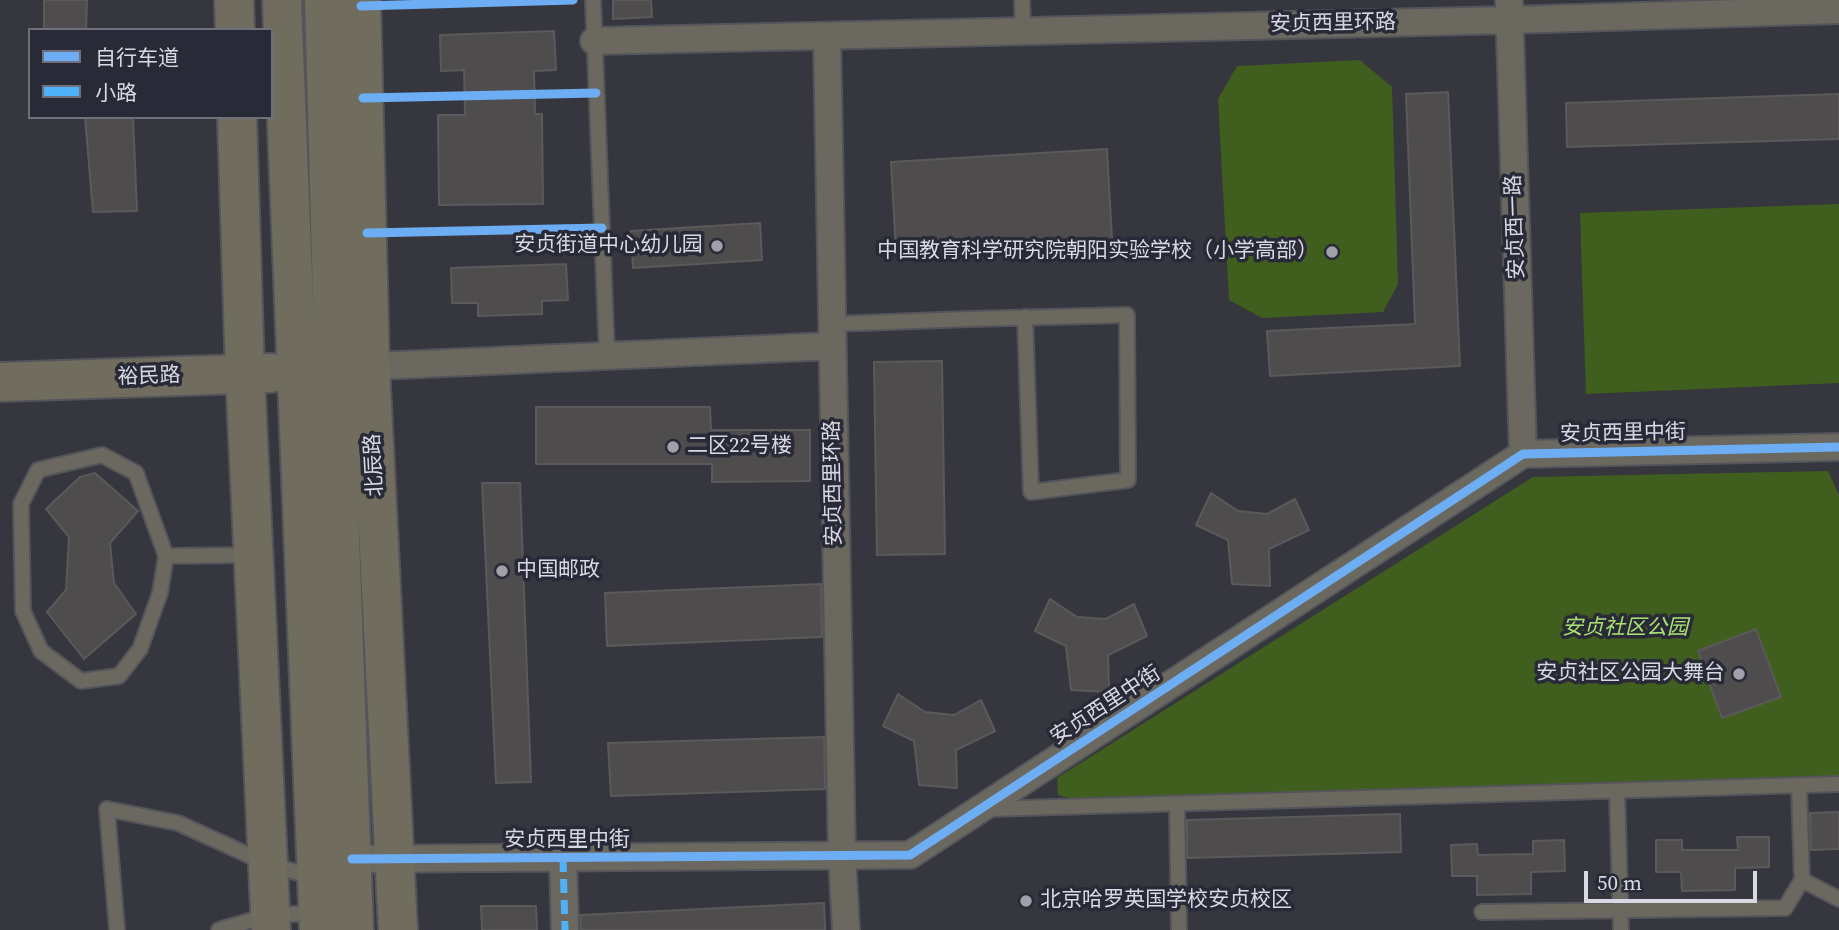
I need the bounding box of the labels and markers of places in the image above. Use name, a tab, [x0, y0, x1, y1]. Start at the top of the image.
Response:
place label: 安贞街道中心幼儿园	[514, 233, 703, 259]
marker: 安贞街道中心幼儿园	[709, 238, 725, 254]
place label: 中国教育科学研究院朝阳实验学校（小学高部）	[877, 239, 1318, 265]
marker: 中国教育科学研究院朝阳实验学校（小学高部）	[1324, 244, 1340, 260]
place label: 二区22号楼	[687, 434, 792, 460]
marker: 二区22号楼	[665, 439, 681, 455]
place label: 中国邮政	[516, 558, 600, 584]
marker: 中国邮政	[494, 563, 510, 579]
place label: 安贞社区公园大舞台	[1536, 661, 1725, 687]
marker: 安贞社区公园大舞台	[1731, 666, 1747, 682]
place label: 北京哈罗英国学校安贞校区	[1040, 888, 1292, 914]
marker: 北京哈罗英国学校安贞校区	[1018, 893, 1034, 909]

